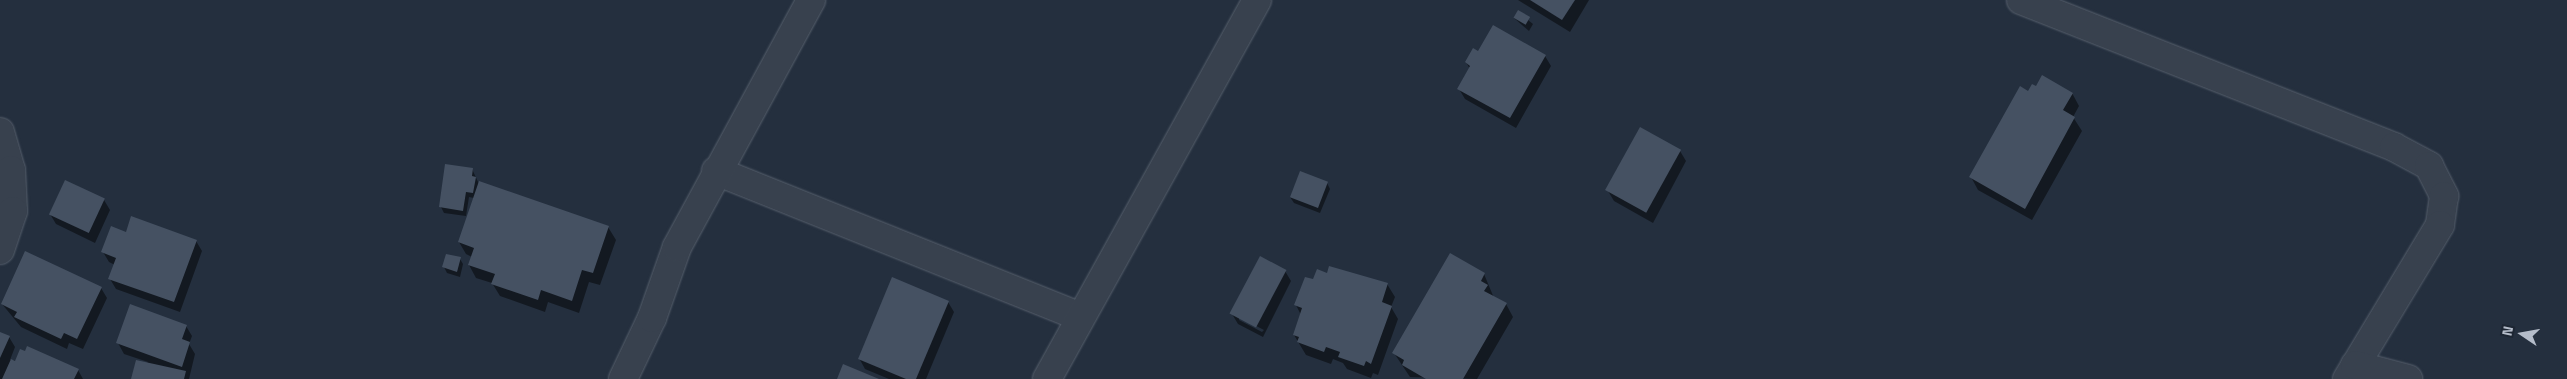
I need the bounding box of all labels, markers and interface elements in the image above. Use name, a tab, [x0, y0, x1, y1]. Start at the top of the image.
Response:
north arrow	[2497, 309, 2547, 359]
text: N	[2496, 324, 2518, 338]

